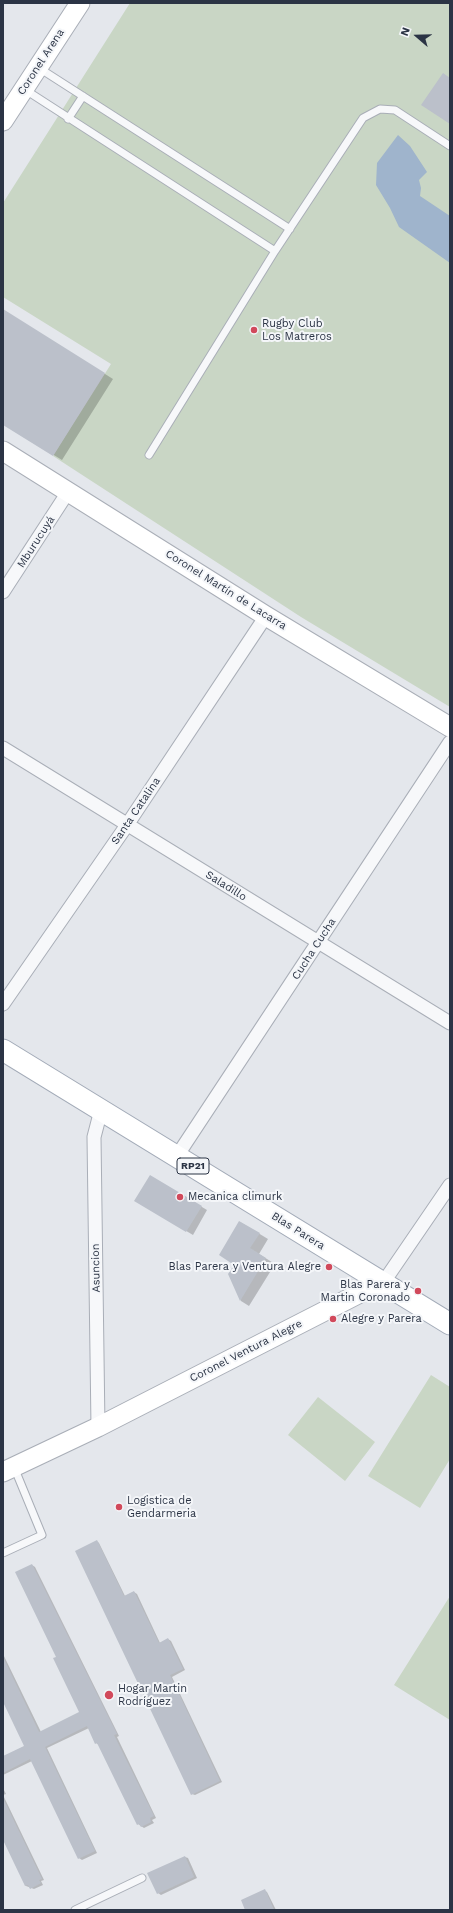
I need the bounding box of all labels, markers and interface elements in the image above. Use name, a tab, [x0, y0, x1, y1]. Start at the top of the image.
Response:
north arrow	[397, 16, 437, 56]
street label: Coronel Arena	[15, 26, 67, 98]
text: N	[398, 26, 413, 38]
place label: Rugby Club Los Matreros	[262, 317, 332, 343]
marker: Rugby Club Los Matreros	[249, 325, 259, 335]
street label: Mburucuyá	[14, 514, 58, 570]
street label: Coronel Martín de Lacarra	[163, 547, 289, 633]
street label: Santa Catalina	[109, 775, 163, 847]
street label: Saladillo	[203, 868, 249, 904]
street label: Cucha Cucha	[289, 916, 339, 982]
road number: RP21	[177, 1158, 209, 1174]
place label: Mecanica climurk	[188, 1190, 282, 1204]
marker: Mecanica climurk	[175, 1192, 185, 1202]
street label: Blas Parera	[269, 1209, 327, 1253]
street label: Asuncion	[89, 1243, 103, 1293]
place label: Blas Parera y Ventura Alegre	[168, 1260, 321, 1274]
marker: Blas Parera y Ventura Alegre	[324, 1262, 334, 1272]
place label: Blas Parera y Martin Coronado	[321, 1278, 410, 1304]
marker: Blas Parera y Martin Coronado	[413, 1286, 423, 1296]
place label: Alegre y Parera	[341, 1312, 422, 1326]
marker: Alegre y Parera	[328, 1314, 338, 1324]
street label: Coronel Ventura Alegre	[188, 1317, 304, 1385]
place label: Logistica de Gendarmeria	[127, 1494, 196, 1520]
marker: Logistica de Gendarmeria	[114, 1502, 124, 1512]
place label: Hogar Martin Rodríguez	[118, 1682, 187, 1708]
marker: Hogar Martin Rodríguez	[103, 1689, 115, 1701]

